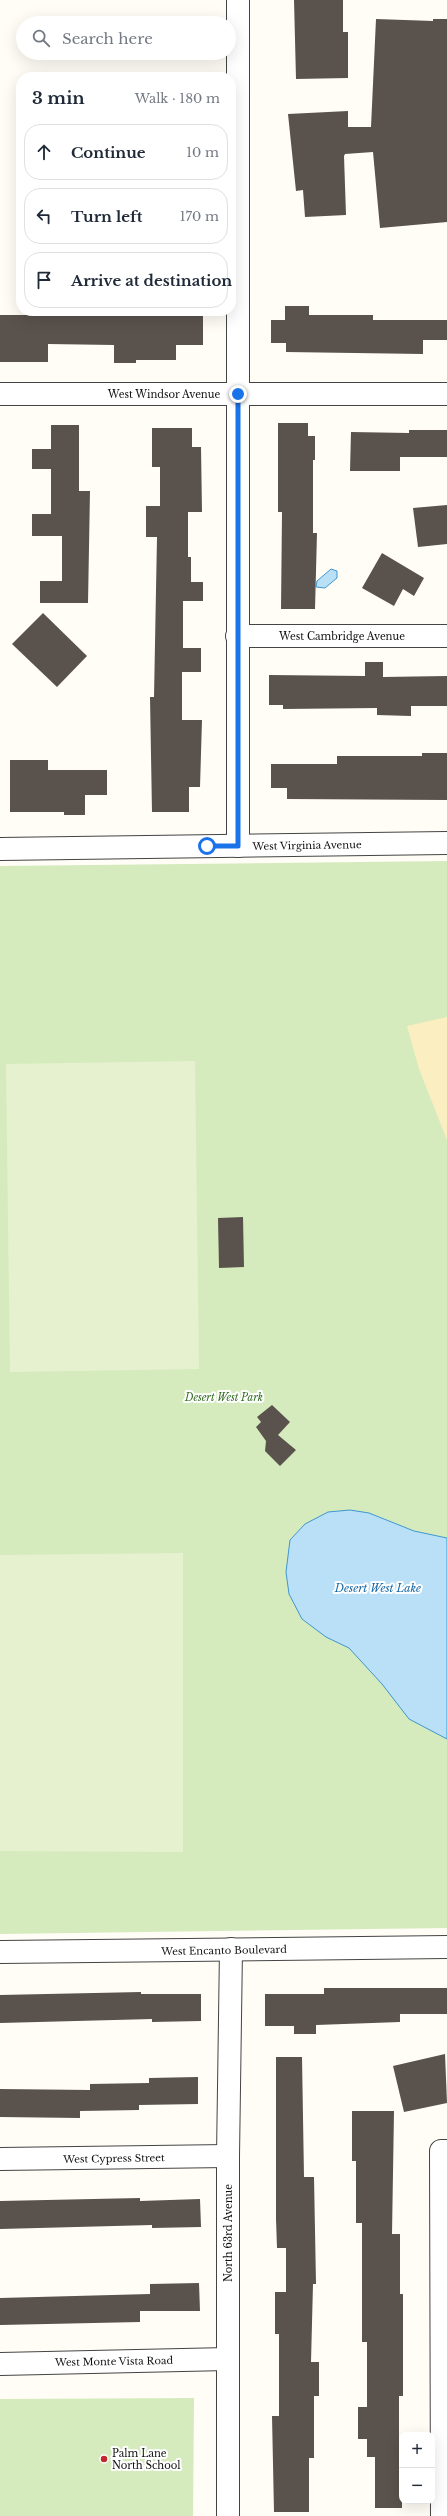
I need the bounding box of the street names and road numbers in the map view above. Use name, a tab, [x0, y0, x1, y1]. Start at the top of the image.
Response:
street label: West Windsor Avenue	[107, 388, 220, 401]
street label: West Cambridge Avenue	[278, 630, 405, 643]
street label: West Virginia Avenue	[251, 838, 362, 853]
street label: West Encanto Boulevard	[160, 1943, 287, 1958]
street label: West Cypress Street	[62, 2151, 165, 2166]
street label: North 63rd Avenue	[222, 2184, 235, 2282]
street label: West Monte Vista Road	[54, 2354, 174, 2369]

